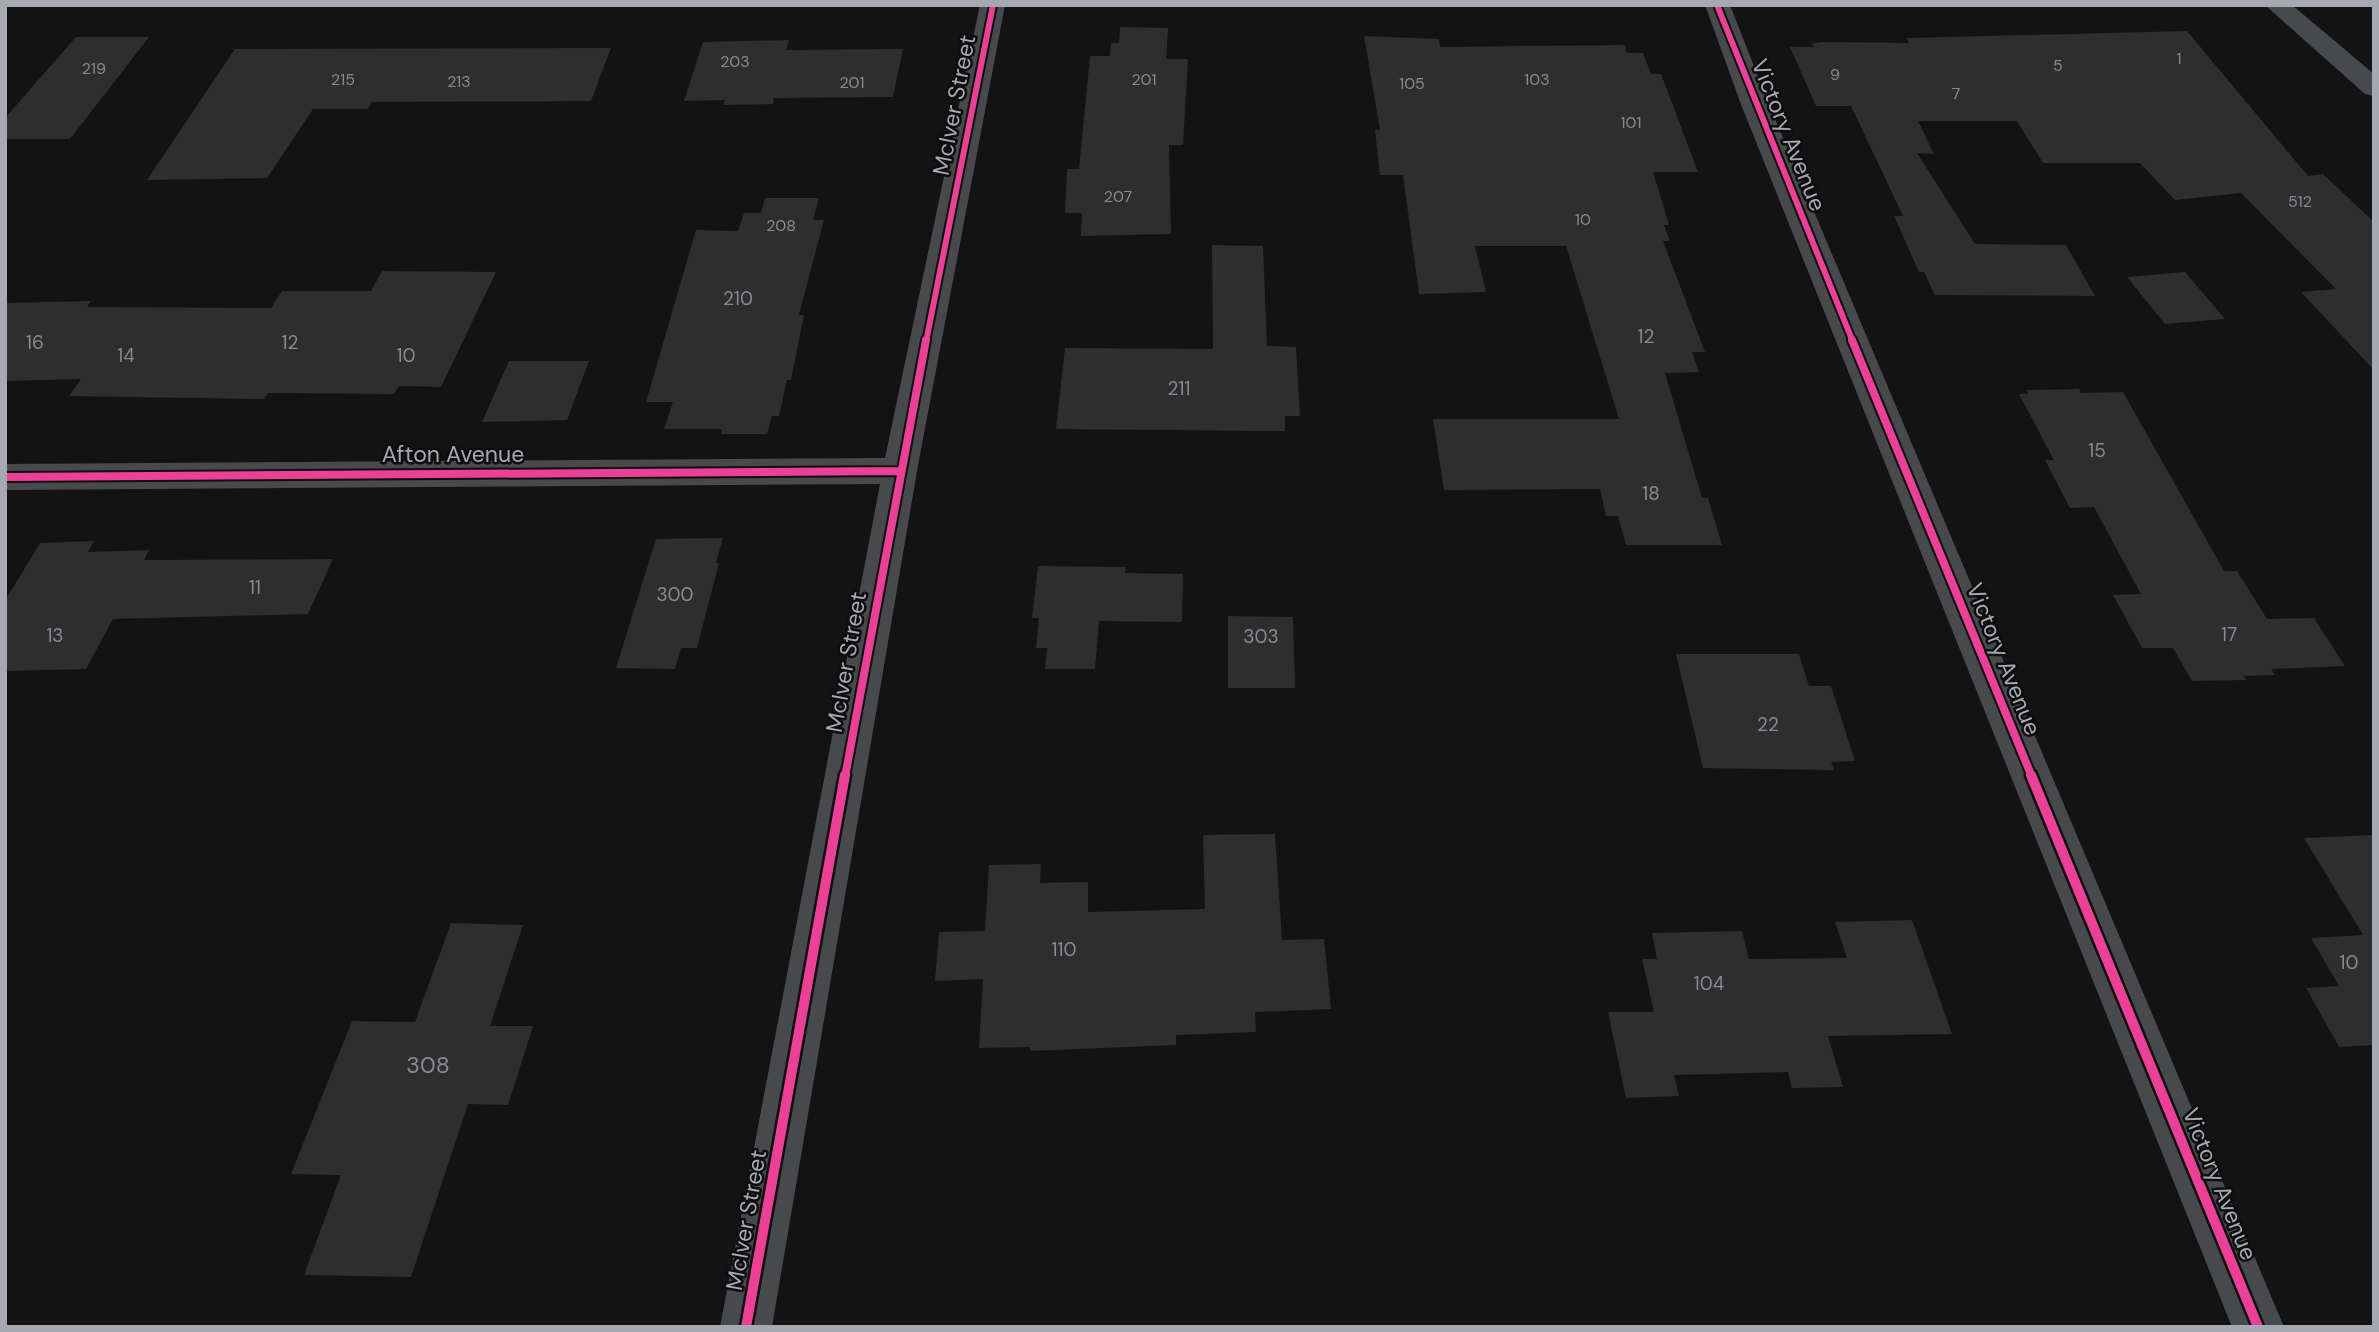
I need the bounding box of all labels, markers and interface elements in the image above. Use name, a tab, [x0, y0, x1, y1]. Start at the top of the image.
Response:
street label: McIver Street	[926, 32, 982, 178]
house number: 1	[2177, 48, 2182, 69]
house number: 203	[720, 51, 750, 72]
street label: Victory Avenue	[1745, 54, 1833, 216]
house number: 5	[2053, 55, 2063, 76]
house number: 219	[82, 58, 106, 79]
house number: 9	[1830, 64, 1840, 85]
house number: 215	[331, 69, 355, 90]
house number: 201	[1132, 69, 1157, 90]
house number: 103	[1524, 69, 1550, 90]
house number: 213	[447, 71, 471, 92]
house number: 201	[840, 72, 865, 93]
house number: 105	[1399, 73, 1425, 94]
house number: 7	[1952, 83, 1960, 104]
house number: 101	[1621, 112, 1641, 133]
house number: 207	[1104, 186, 1132, 207]
house number: 512	[2288, 191, 2312, 212]
house number: 10	[1575, 209, 1591, 230]
house number: 208	[766, 215, 796, 236]
house number: 210	[723, 286, 753, 311]
house number: 12	[1638, 324, 1654, 349]
house number: 16	[26, 330, 44, 355]
house number: 12	[282, 330, 298, 355]
house number: 14	[117, 343, 135, 368]
house number: 10	[397, 343, 415, 368]
house number: 211	[1168, 376, 1190, 401]
house number: 15	[2088, 438, 2106, 463]
street label: Afton Avenue	[382, 439, 524, 469]
house number: 18	[1642, 481, 1660, 506]
house number: 11	[249, 575, 261, 600]
street label: Victory Avenue	[1960, 578, 2048, 740]
house number: 300	[656, 582, 694, 607]
street label: McIver Street	[819, 589, 873, 735]
house number: 17	[2221, 622, 2237, 647]
house number: 13	[46, 623, 64, 648]
house number: 303	[1243, 624, 1279, 649]
house number: 22	[1757, 712, 1779, 737]
house number: 110	[1052, 937, 1076, 962]
house number: 10	[2340, 950, 2358, 975]
house number: 104	[1694, 971, 1724, 996]
house number: 308	[406, 1050, 450, 1080]
street label: Victory Avenue	[2176, 1103, 2264, 1265]
street label: McIver Street	[719, 1147, 773, 1293]

